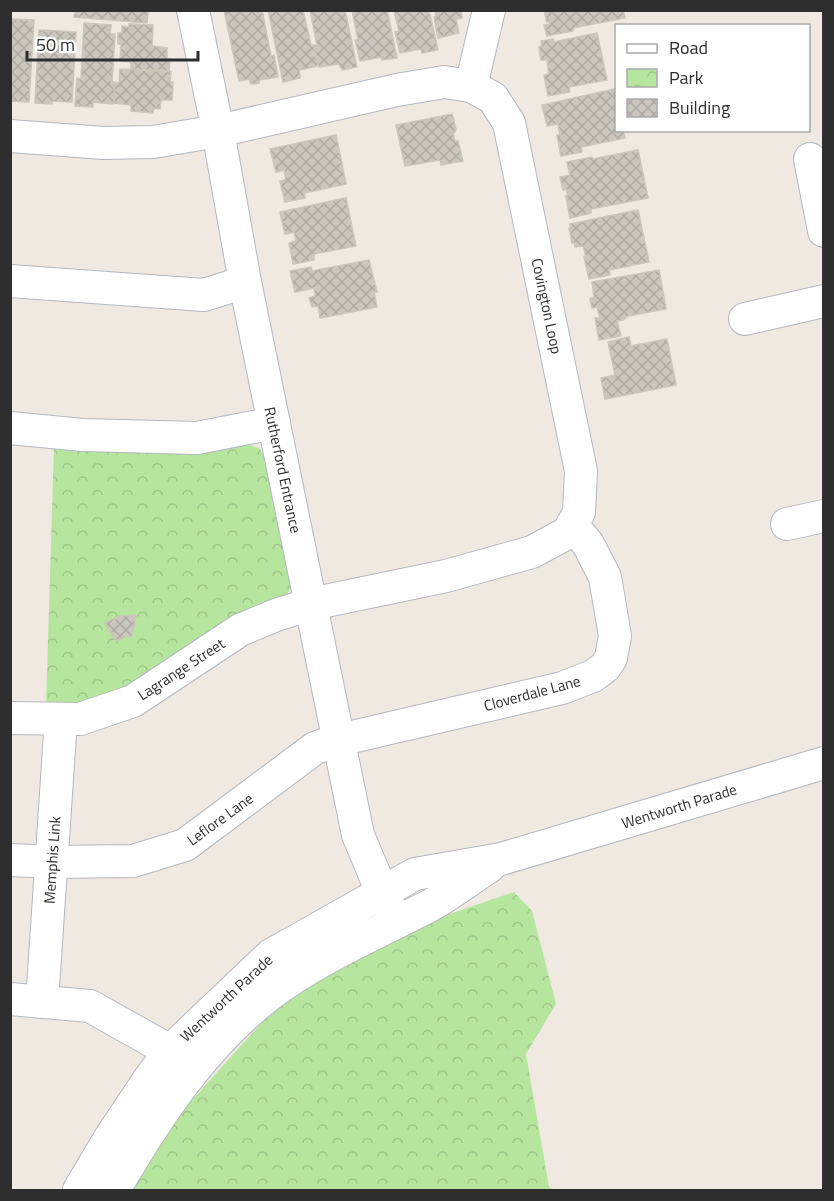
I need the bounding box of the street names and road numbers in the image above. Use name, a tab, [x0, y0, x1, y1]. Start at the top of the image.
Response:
street label: Covington Loop	[526, 256, 568, 356]
street label: Rutherford Entrance	[258, 405, 308, 535]
street label: Lagrange Street	[133, 632, 230, 706]
street label: Cloverdale Lane	[481, 669, 583, 717]
street label: Wentworth Parade	[619, 778, 739, 834]
street label: Leflore Lane	[182, 787, 258, 851]
street label: Memphis Link	[37, 815, 67, 905]
street label: Wentworth Parade	[174, 949, 278, 1047]

